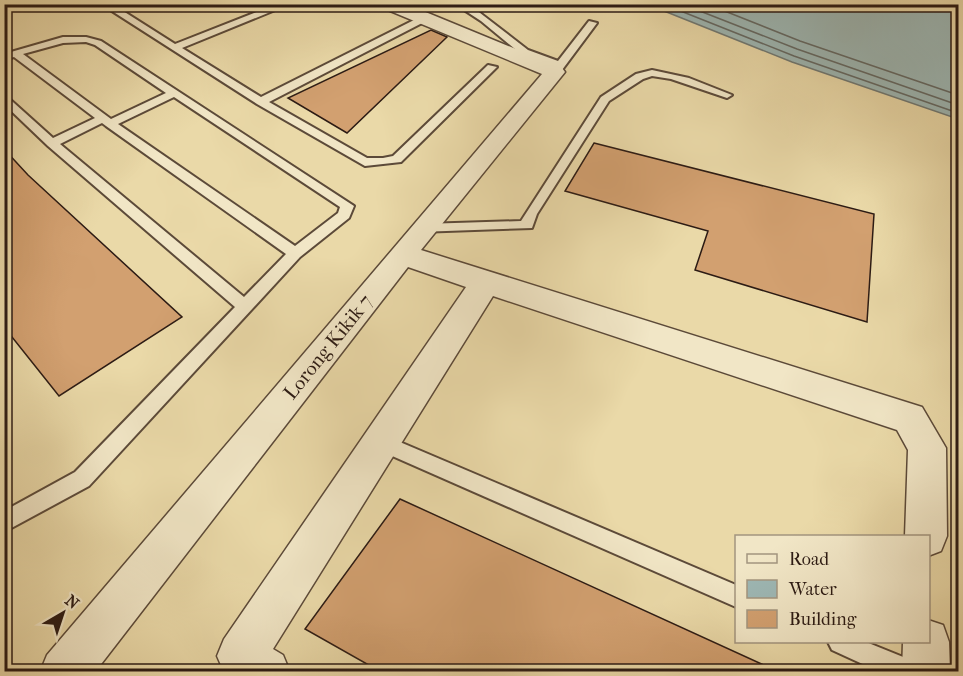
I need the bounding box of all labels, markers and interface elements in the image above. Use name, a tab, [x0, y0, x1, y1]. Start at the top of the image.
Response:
street label: Lorong Kikik 7	[279, 290, 377, 404]
legend	[735, 535, 930, 643]
text: Road	[789, 549, 829, 570]
text: Water	[788, 579, 837, 600]
north arrow	[33, 583, 93, 643]
text: N	[61, 591, 83, 613]
text: Building	[789, 609, 857, 630]

